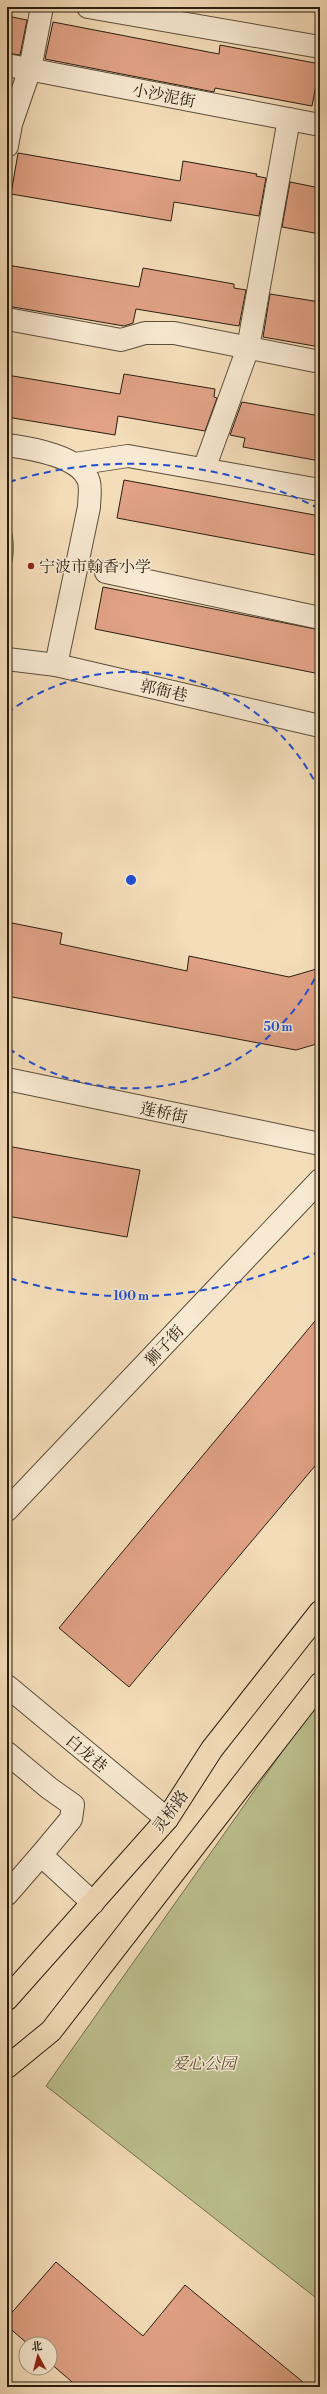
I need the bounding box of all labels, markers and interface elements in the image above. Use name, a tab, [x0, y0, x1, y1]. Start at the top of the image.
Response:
street label: 小沙泥街	[130, 80, 197, 112]
place label: 宁波市翰香小学	[39, 557, 151, 577]
marker: 宁波市翰香小学	[26, 561, 36, 571]
street label: 郭衙巷	[138, 676, 189, 706]
centre of rings	[124, 873, 138, 887]
text: 50 m	[263, 1020, 293, 1035]
street label: 莲桥街	[138, 1098, 189, 1128]
text: 100 m	[113, 1289, 149, 1304]
street label: 狮子街	[141, 1321, 188, 1370]
street label: 白龙巷	[62, 1731, 111, 1777]
street label: 灵桥路	[149, 1786, 193, 1837]
park label: 爱心公园	[172, 2054, 239, 2074]
north arrow	[18, 2336, 58, 2376]
text: 北	[31, 2339, 43, 2355]

